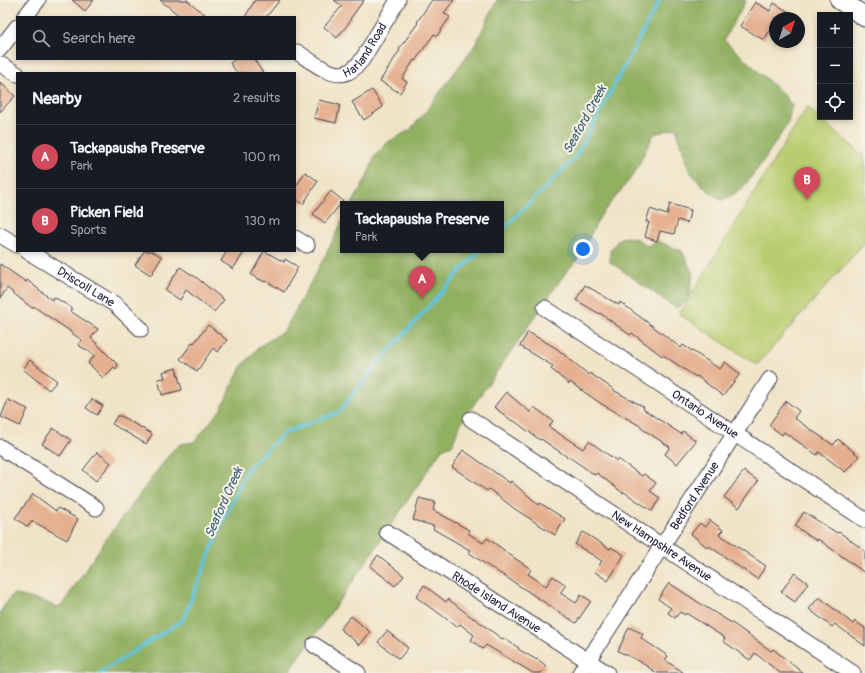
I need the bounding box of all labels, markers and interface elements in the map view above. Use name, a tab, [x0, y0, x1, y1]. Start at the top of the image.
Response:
north arrow	[769, 12, 805, 48]
map controls	[817, 12, 853, 120]
button: +	[817, 12, 853, 48]
search box	[16, 16, 296, 60]
street label: Harland Road	[341, 20, 391, 81]
icon: search	[30, 27, 52, 49]
text: Search here	[62, 29, 135, 48]
button: −	[817, 48, 853, 84]
water label: Seaford Creek	[560, 81, 611, 156]
button: locate	[817, 84, 853, 120]
text: Nearby	[32, 88, 81, 109]
text: 2 results	[233, 90, 280, 106]
text: Tackapausha Preserve	[70, 139, 205, 158]
text: A	[41, 149, 49, 165]
text: 100 m	[243, 149, 280, 165]
text: Park	[70, 158, 93, 174]
pin: B	[794, 167, 820, 200]
popup	[340, 201, 504, 253]
text: Picken Field	[70, 203, 144, 222]
text: Tackapausha Preserve	[355, 210, 489, 229]
text: B	[41, 213, 49, 229]
text: 130 m	[244, 213, 280, 229]
text: Sports	[70, 222, 106, 238]
text: Park	[355, 229, 377, 245]
your location	[573, 239, 593, 259]
street label: Driscoll Lane	[54, 264, 117, 311]
pin: A	[409, 266, 435, 299]
street label: Ontario Avenue	[668, 387, 741, 442]
street label: Bedford Avenue	[667, 459, 723, 533]
water label: Seaford Creek	[201, 463, 247, 540]
street label: New Hampshire Avenue	[609, 508, 714, 585]
street label: Rhode Island Avenue	[449, 569, 544, 637]

